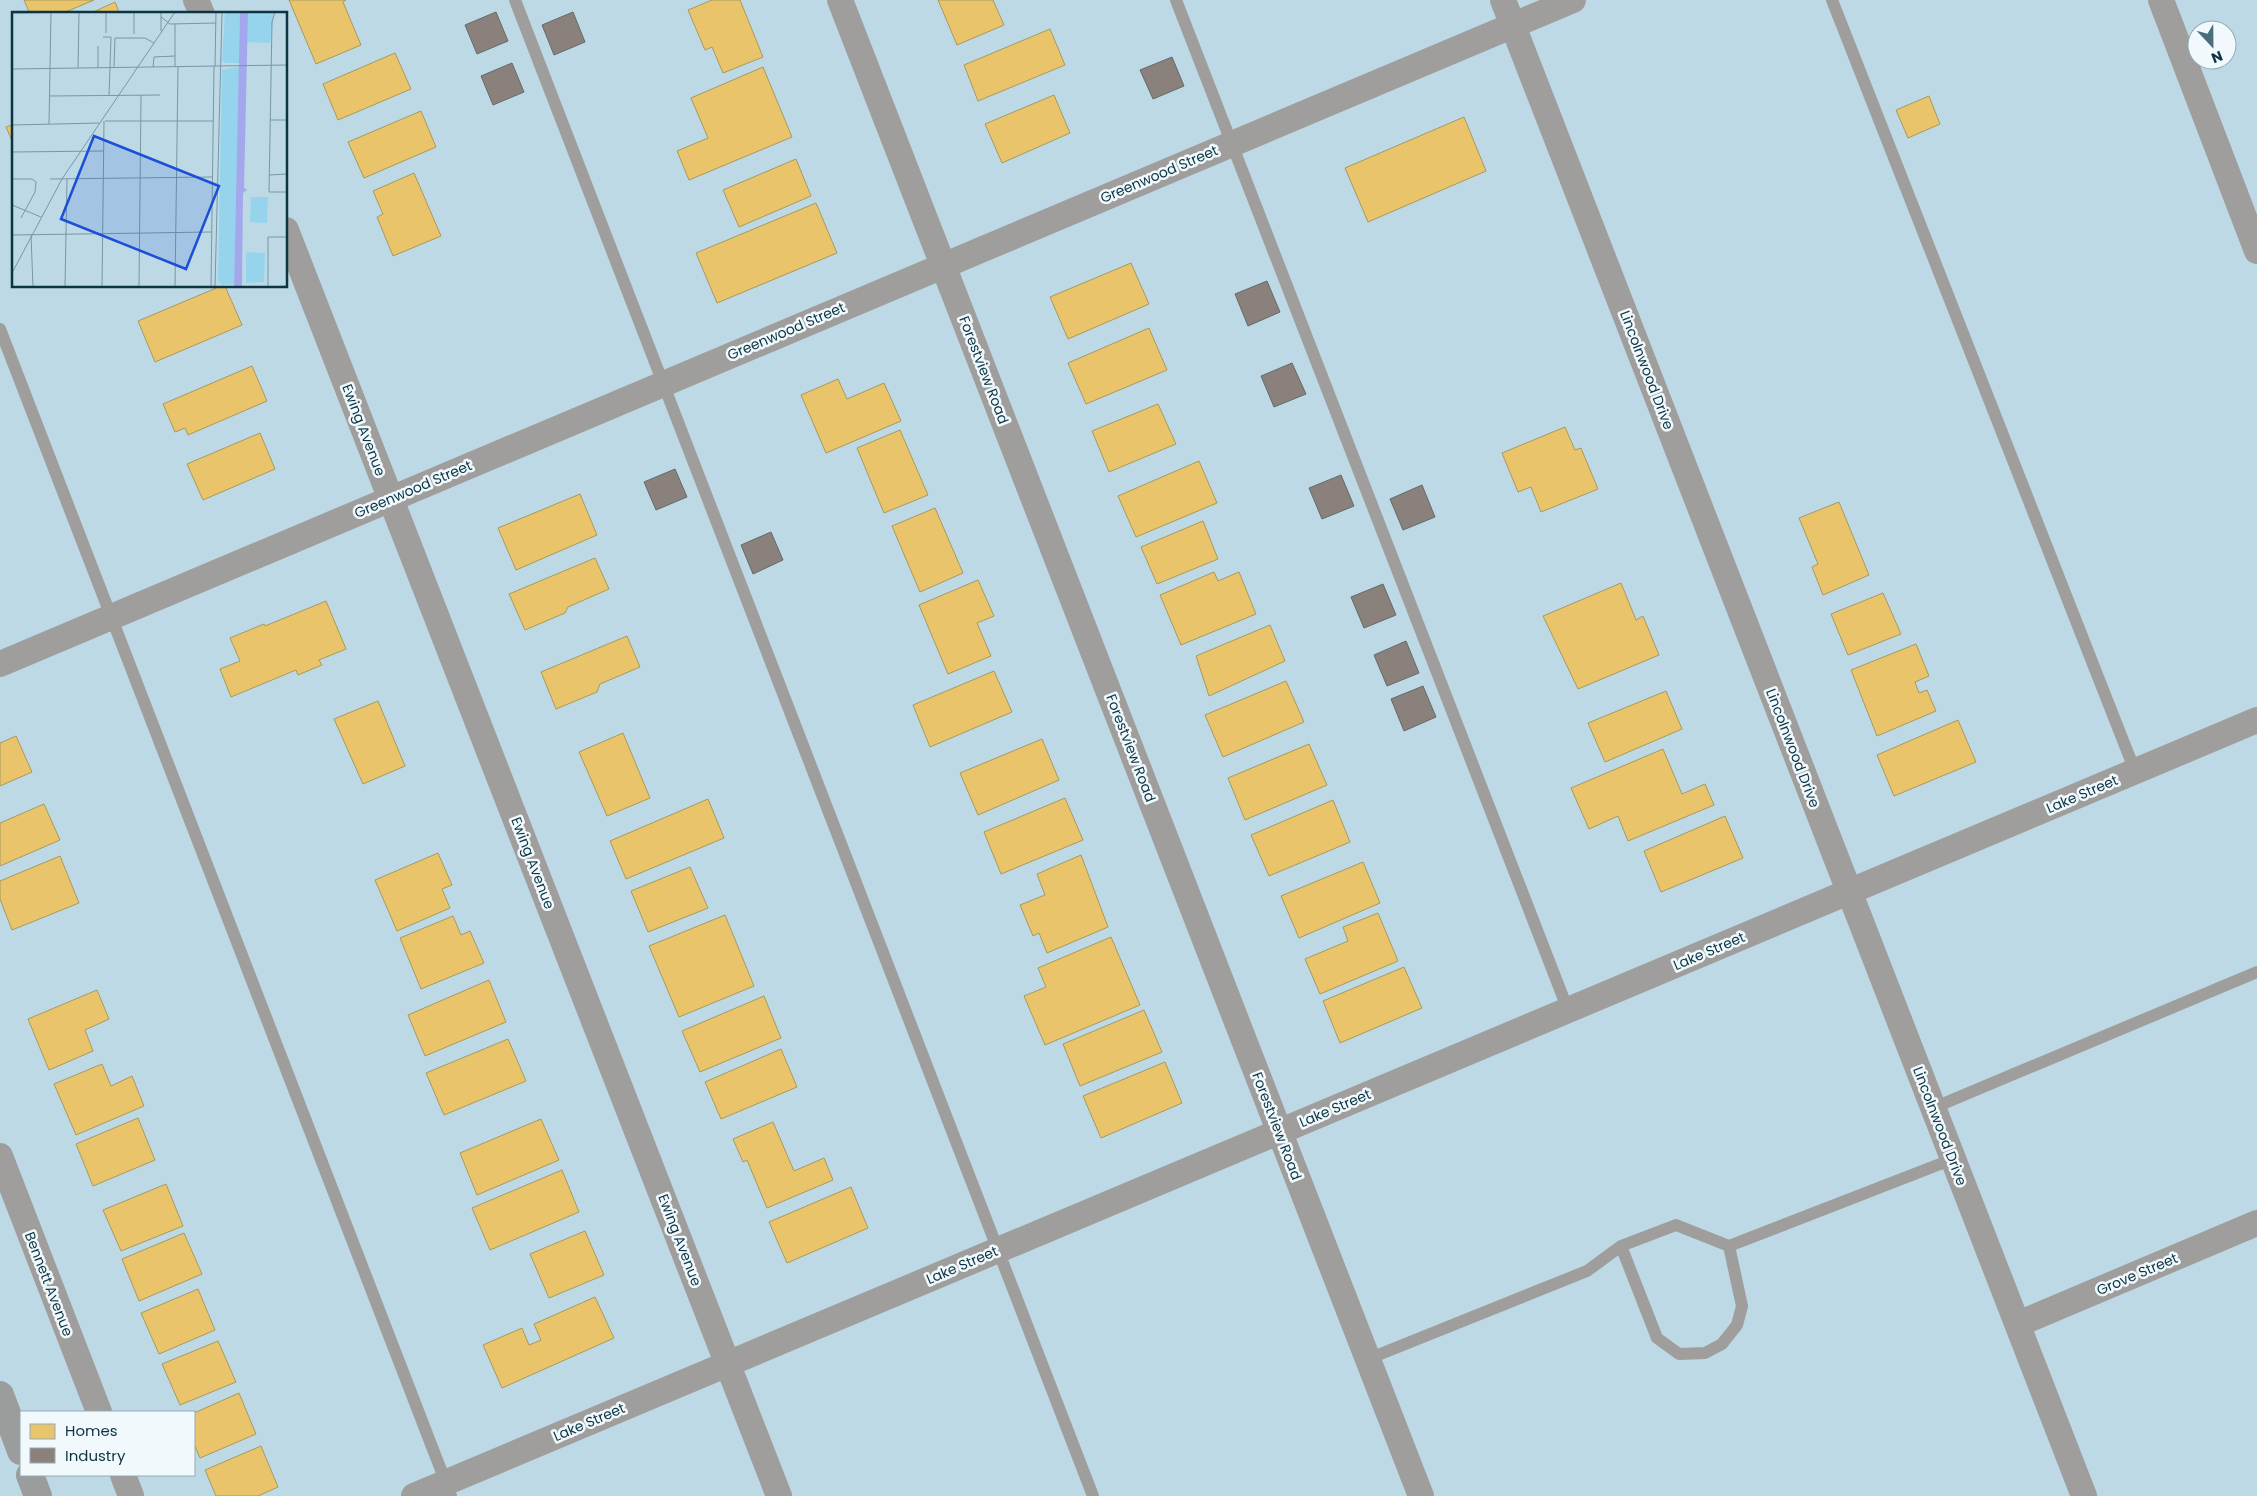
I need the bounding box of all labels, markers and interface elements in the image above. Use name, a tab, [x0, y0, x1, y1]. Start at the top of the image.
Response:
inset map	[12, 12, 288, 288]
north arrow	[2187, 20, 2237, 70]
text: N	[2208, 46, 2225, 68]
street label: Greenwood Street	[1097, 140, 1221, 208]
street label: Greenwood Street	[724, 297, 848, 365]
street label: Lincolnwood Drive	[1615, 308, 1679, 433]
street label: Forestview Road	[954, 313, 1014, 427]
street label: Ewing Avenue	[337, 381, 391, 479]
street label: Greenwood Street	[351, 455, 475, 523]
street label: Lincolnwood Drive	[1761, 686, 1825, 811]
street label: Forestview Road	[1101, 691, 1161, 805]
street label: Lake Street	[2043, 770, 2121, 818]
street label: Ewing Avenue	[506, 814, 560, 912]
street label: Lake Street	[1670, 927, 1748, 975]
street label: Lincolnwood Drive	[1908, 1064, 1972, 1189]
street label: Forestview Road	[1247, 1069, 1307, 1183]
street label: Lake Street	[1296, 1084, 1374, 1132]
street label: Ewing Avenue	[653, 1191, 707, 1289]
street label: Bennett Avenue	[20, 1229, 78, 1339]
street label: Lake Street	[923, 1241, 1001, 1289]
street label: Grove Street	[2093, 1248, 2181, 1300]
street label: Lake Street	[550, 1398, 628, 1446]
legend	[20, 1411, 195, 1476]
text: Homes	[65, 1420, 118, 1441]
text: Industry	[65, 1445, 126, 1466]

